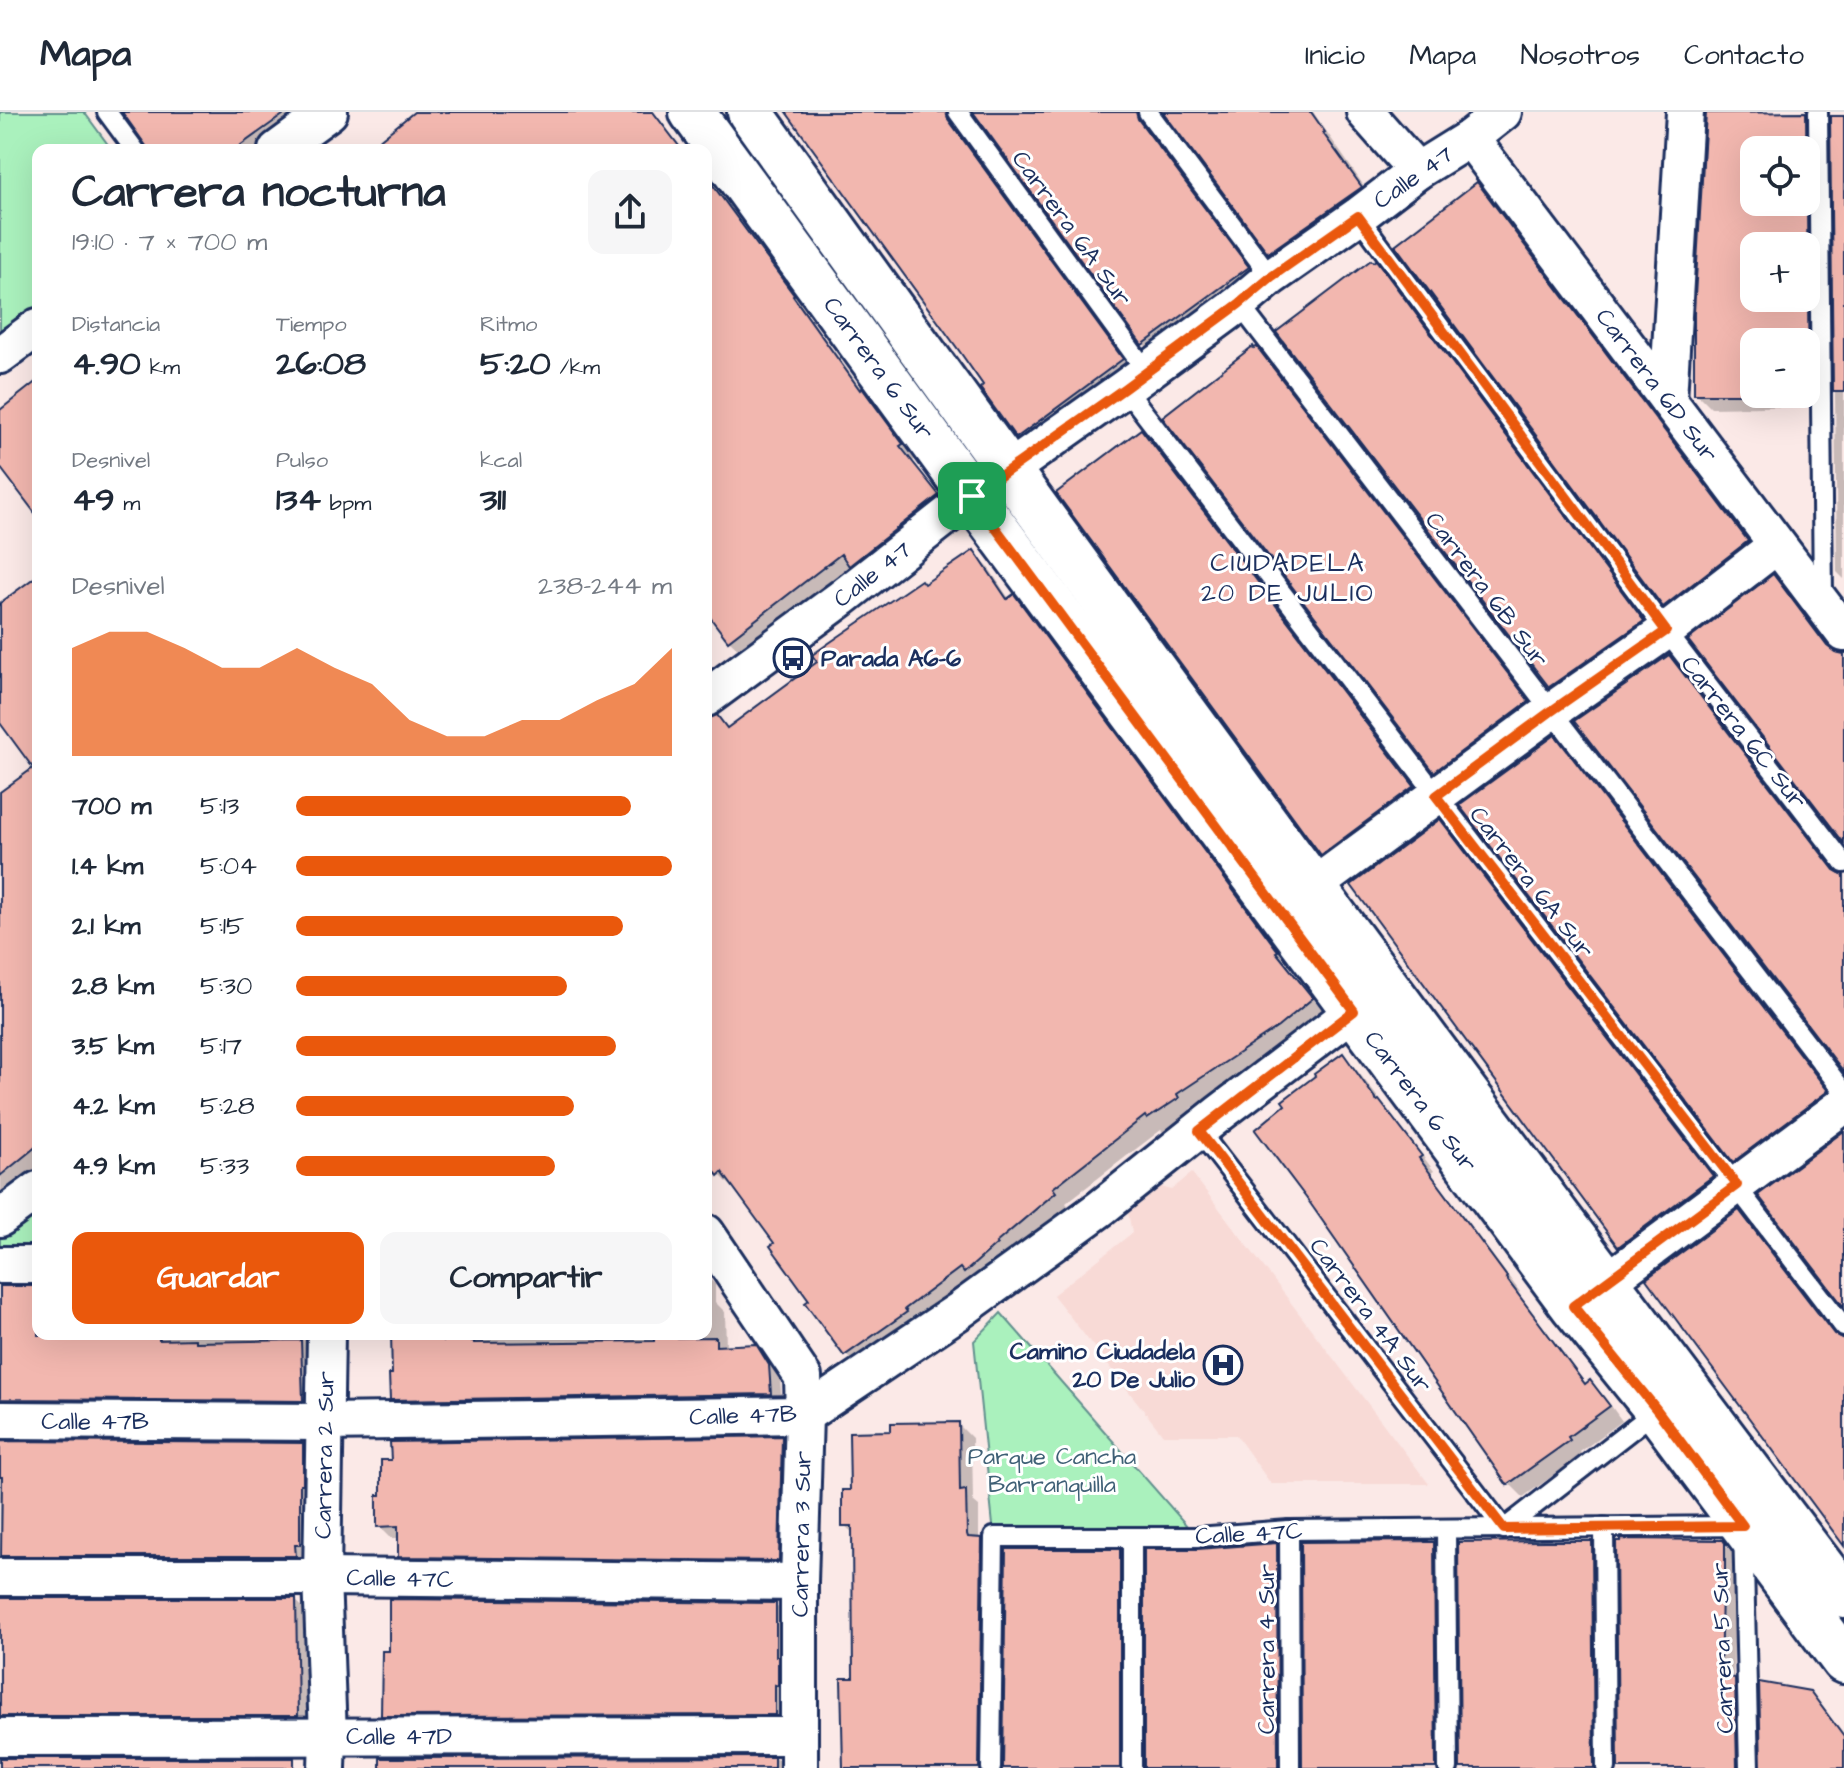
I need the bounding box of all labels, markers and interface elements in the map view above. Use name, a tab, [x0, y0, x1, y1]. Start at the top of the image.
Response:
text: Mapa	[40, 29, 131, 81]
text: Inicio	[1305, 36, 1365, 75]
text: Mapa	[1409, 36, 1476, 75]
text: Nosotros	[1520, 36, 1640, 75]
text: Contacto	[1684, 36, 1804, 75]
map controls	[1740, 136, 1820, 408]
button: locate	[1740, 136, 1820, 216]
street label: Calle 47	[1367, 138, 1461, 218]
street label: Carrera 6A Sur	[1003, 144, 1139, 313]
text: Carrera nocturna	[72, 163, 446, 224]
button: share	[588, 170, 672, 254]
text: 19:10 · 7 × 700 m	[72, 224, 267, 260]
button: +	[1740, 232, 1820, 312]
street label: Carrera 6 Sur	[815, 290, 942, 447]
street label: Carrera 6D Sur	[1587, 302, 1725, 470]
text: Distancia	[72, 309, 160, 340]
text: Tiempo	[276, 309, 347, 340]
text: Ritmo	[480, 309, 537, 340]
button: −	[1740, 328, 1820, 408]
text: 4.90	[72, 340, 141, 388]
text: 26:08	[276, 340, 366, 388]
text: 5:20	[480, 340, 551, 388]
text: km	[141, 352, 180, 383]
text: /km	[551, 352, 600, 383]
text: Desnivel	[72, 445, 150, 476]
text: Pulso	[276, 445, 328, 476]
text: kcal	[480, 445, 522, 476]
pin	[938, 462, 1006, 530]
icon: arrive	[950, 474, 994, 518]
text: 49	[72, 476, 115, 524]
text: 134	[276, 476, 321, 524]
text: 311	[480, 476, 506, 524]
text: m	[115, 488, 140, 519]
text: bpm	[321, 488, 371, 519]
street label: Carrera 6B Sur	[1417, 505, 1556, 674]
street label: Calle 47	[827, 533, 919, 616]
district label: CIUDADELA 20 DE JULIO	[1201, 545, 1375, 611]
text: Desnivel	[72, 568, 165, 604]
text: 238–244 m	[538, 568, 672, 604]
bus stop icon: Parada A6-6	[772, 637, 814, 679]
place label: Parada A6-6	[821, 642, 961, 676]
street label: Carrera 6C Sur	[1672, 649, 1814, 816]
text: 700 m	[72, 788, 151, 824]
text: 5:13	[200, 788, 239, 824]
street label: Carrera 6A Sur	[1461, 799, 1601, 966]
text: 1.4 km	[72, 848, 143, 884]
text: 5:04	[200, 848, 257, 884]
text: 2.1 km	[72, 908, 140, 944]
text: 5:15	[200, 908, 244, 944]
text: 2.8 km	[72, 968, 154, 1004]
text: 5:30	[200, 968, 252, 1004]
street label: Carrera 6 Sur	[1356, 1024, 1485, 1179]
text: 3.5 km	[72, 1028, 154, 1064]
text: 5:17	[200, 1028, 242, 1064]
text: 4.2 km	[72, 1088, 155, 1124]
text: 5:28	[200, 1088, 255, 1124]
text: 4.9 km	[72, 1148, 155, 1184]
text: 5:33	[200, 1148, 249, 1184]
street label: Carrera 4A Sur	[1301, 1231, 1440, 1400]
button: Guardar	[72, 1232, 364, 1324]
button: Compartir	[380, 1232, 672, 1324]
place label: Camino Ciudadela 20 De Julio	[1010, 1335, 1196, 1397]
hospital icon: Camino Ciudadela 20 De Julio	[1202, 1344, 1244, 1386]
street label: Carrera 2 Sur	[307, 1371, 343, 1539]
street label: Calle 47B	[689, 1397, 797, 1435]
street label: Calle 47B	[41, 1405, 149, 1439]
park label: Parque Cancha Barranquilla	[968, 1440, 1136, 1502]
street label: Carrera 3 Sur	[784, 1451, 820, 1618]
street label: Calle 47C	[1195, 1514, 1304, 1554]
street label: Calle 47C	[346, 1561, 454, 1597]
street label: Carrera 5 Sur	[1703, 1562, 1743, 1734]
street label: Carrera 4 Sur	[1250, 1564, 1284, 1734]
street label: Calle 47D	[346, 1720, 452, 1754]

